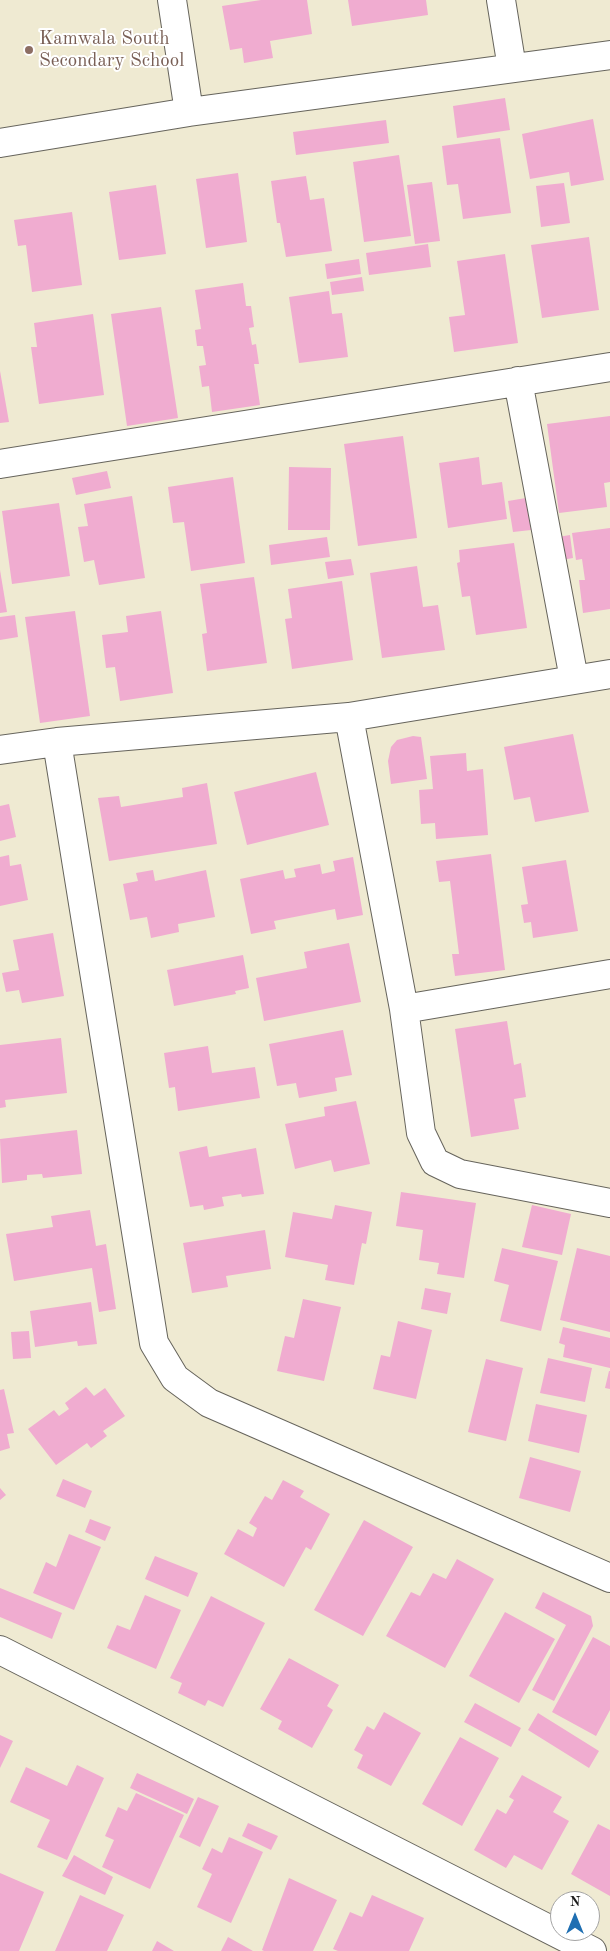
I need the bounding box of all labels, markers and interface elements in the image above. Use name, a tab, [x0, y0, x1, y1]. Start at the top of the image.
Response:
place label: Kamwala South Secondary School	[39, 28, 184, 72]
marker: Kamwala South Secondary School	[23, 44, 35, 56]
north arrow	[550, 1891, 600, 1941]
text: N	[570, 1895, 580, 1909]

